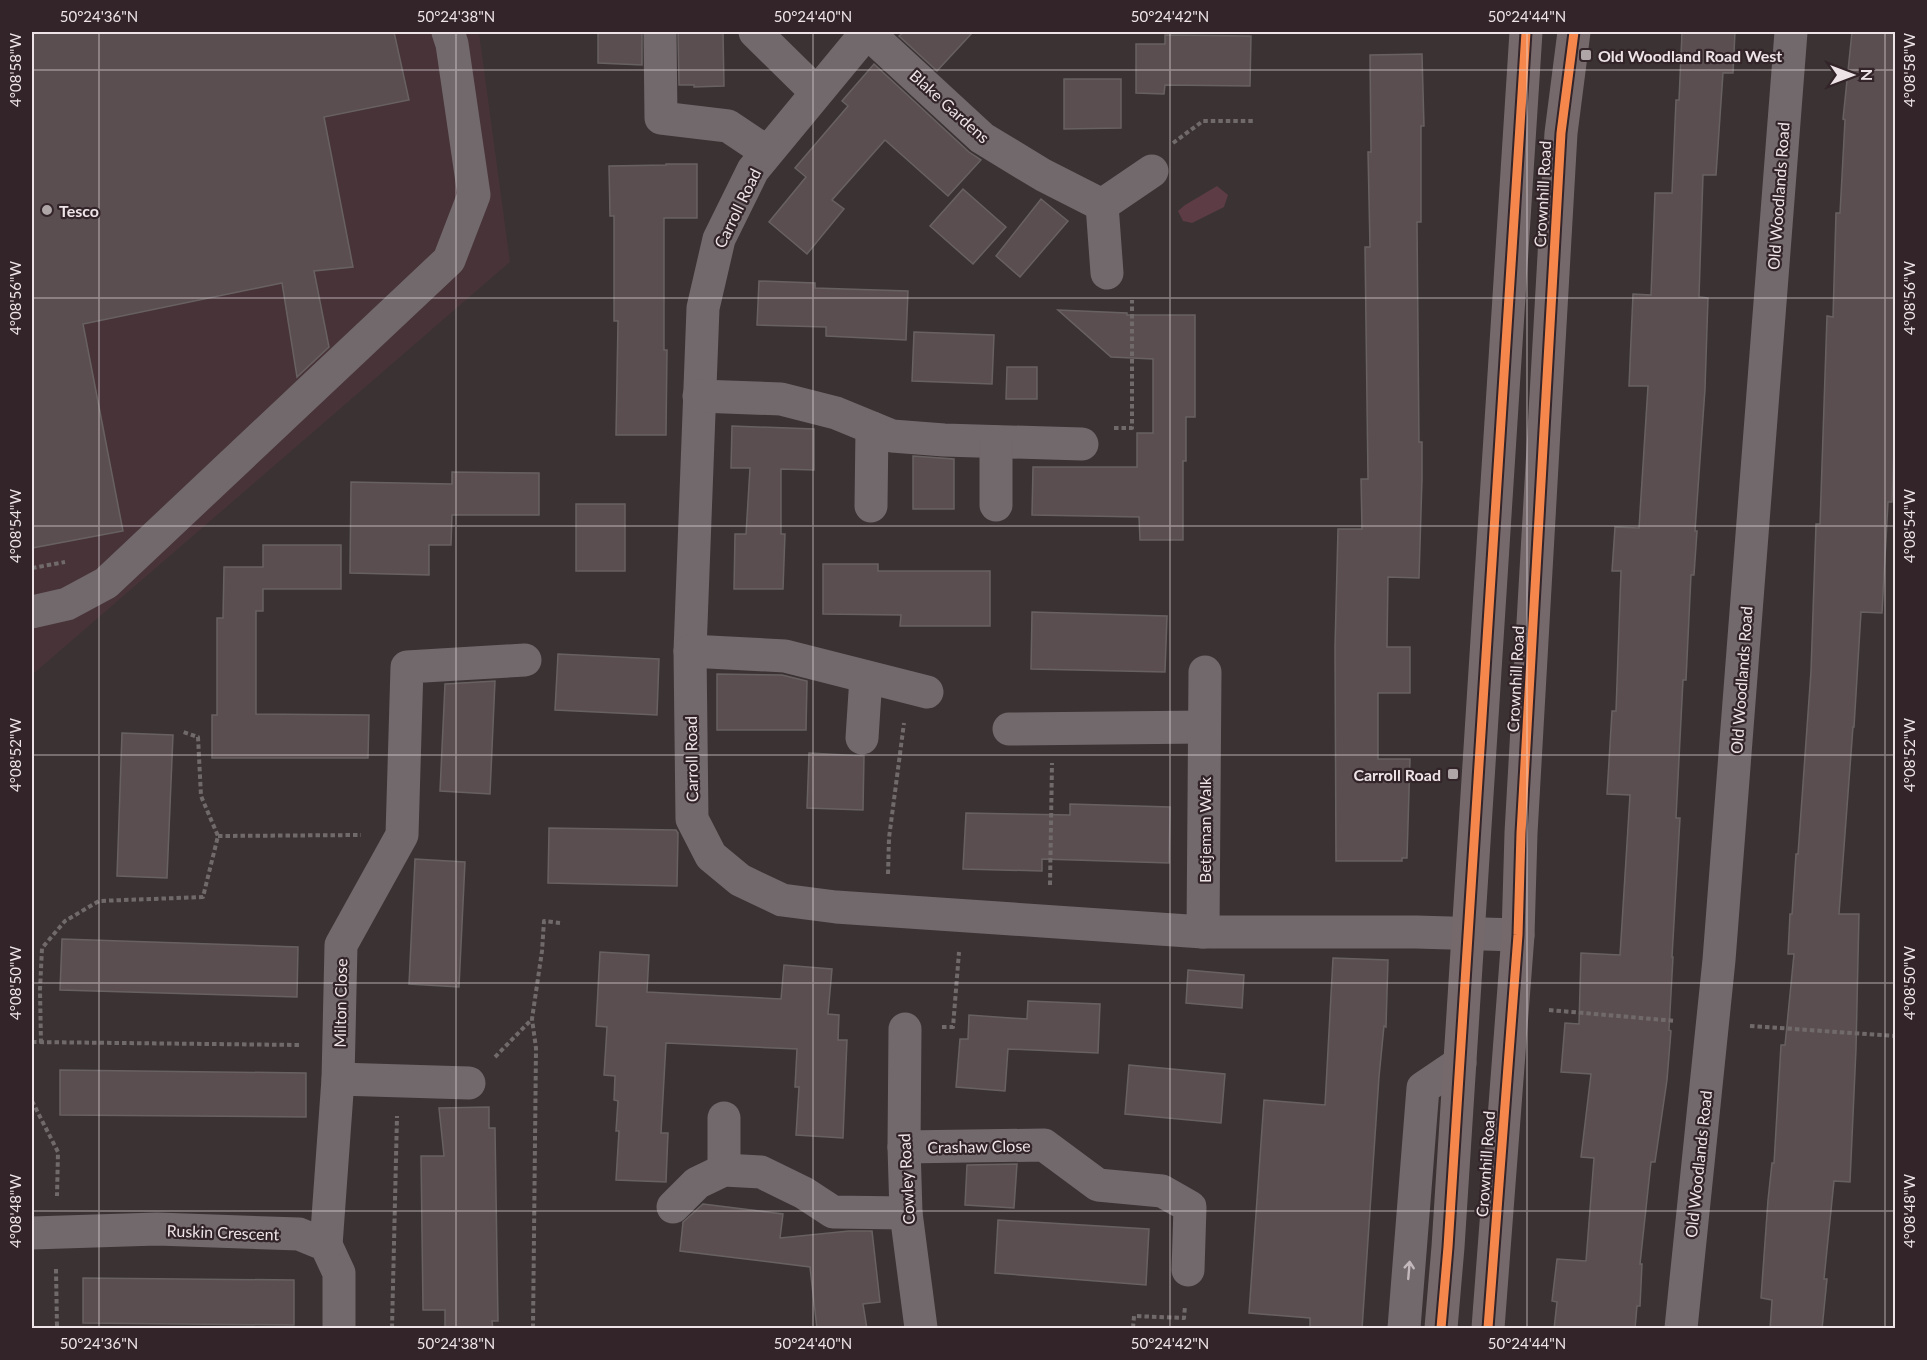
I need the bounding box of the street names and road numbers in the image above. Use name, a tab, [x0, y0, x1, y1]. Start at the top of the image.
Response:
street label: Blake Gardens	[906, 65, 994, 147]
street label: Old Woodlands Road	[1763, 121, 1793, 271]
street label: Crownhill Road	[1530, 140, 1554, 248]
street label: Carroll Road	[710, 165, 764, 251]
street label: Old Woodlands Road	[1726, 605, 1756, 755]
street label: Crownhill Road	[1503, 625, 1527, 733]
street label: Carroll Road	[681, 716, 701, 802]
street label: Betjeman Walk	[1195, 776, 1214, 883]
street label: Milton Close	[330, 958, 350, 1048]
street label: Old Woodlands Road	[1681, 1089, 1715, 1239]
street label: Crownhill Road	[1472, 1110, 1498, 1218]
street label: Cowley Road	[894, 1133, 918, 1225]
street label: Crashaw Close	[927, 1136, 1031, 1156]
street label: Ruskin Crescent	[166, 1221, 280, 1243]

